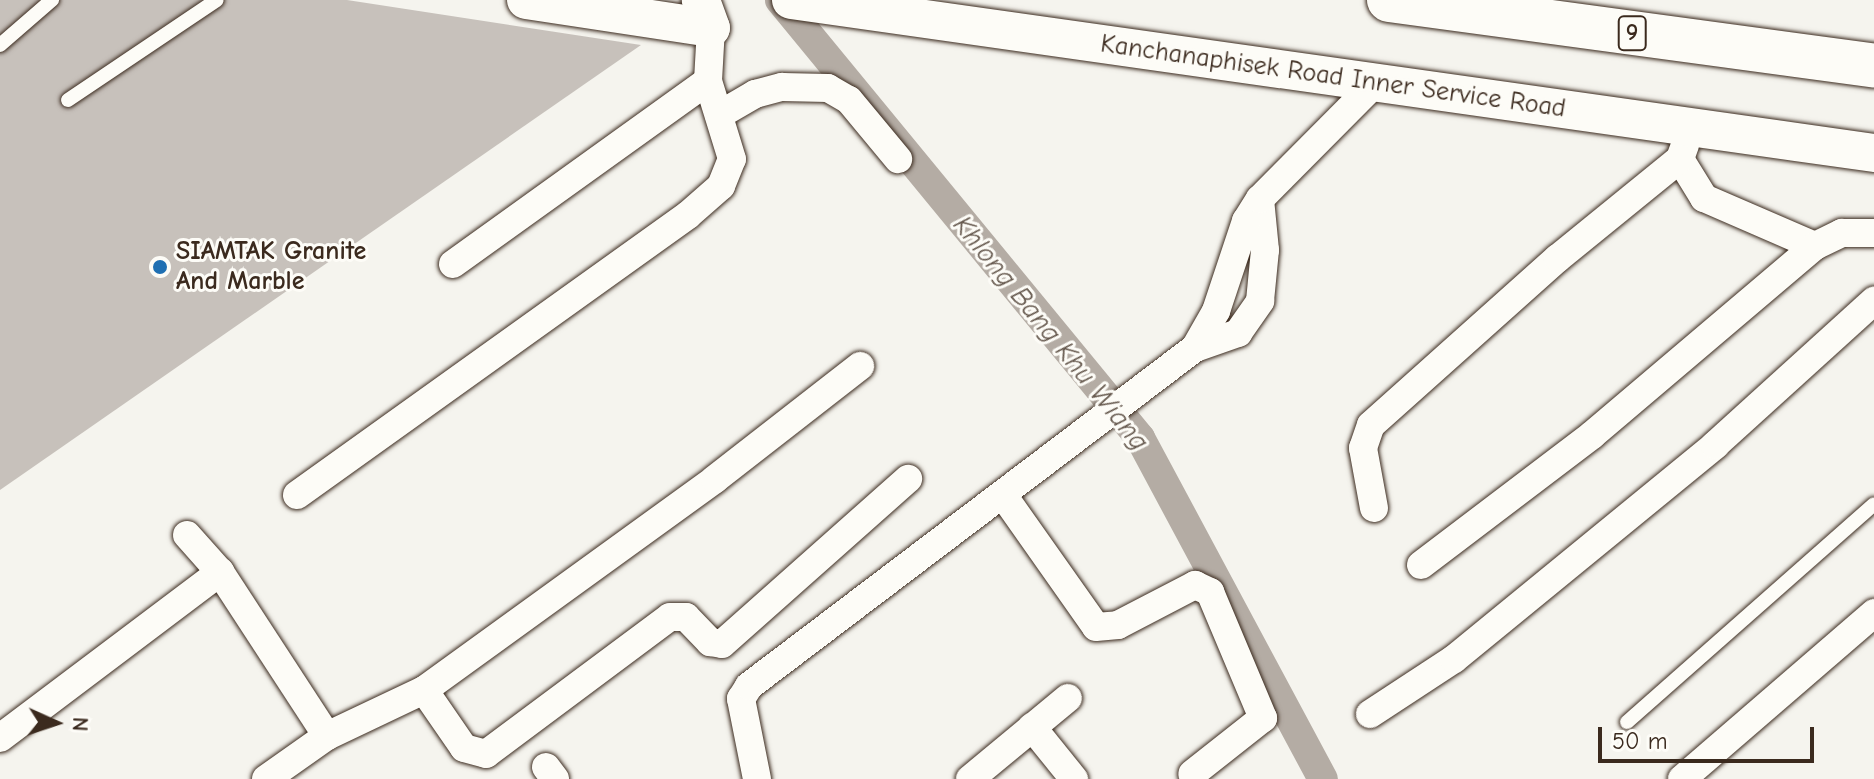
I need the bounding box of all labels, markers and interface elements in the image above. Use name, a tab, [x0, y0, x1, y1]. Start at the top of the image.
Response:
road number: 9	[1616, 13, 1648, 53]
street label: Kanchanaphisek Road Inner Service Road	[1098, 29, 1568, 125]
water label: Khlong Bang Khu Wiang	[946, 209, 1156, 457]
place label: SIAMTAK Granite And Marble	[176, 236, 366, 298]
marker: SIAMTAK Granite And Marble	[151, 258, 169, 276]
north arrow	[16, 683, 96, 763]
scale bar	[1602, 711, 1818, 761]
text: N	[67, 716, 93, 732]
text: 50 m	[1612, 727, 1668, 755]

